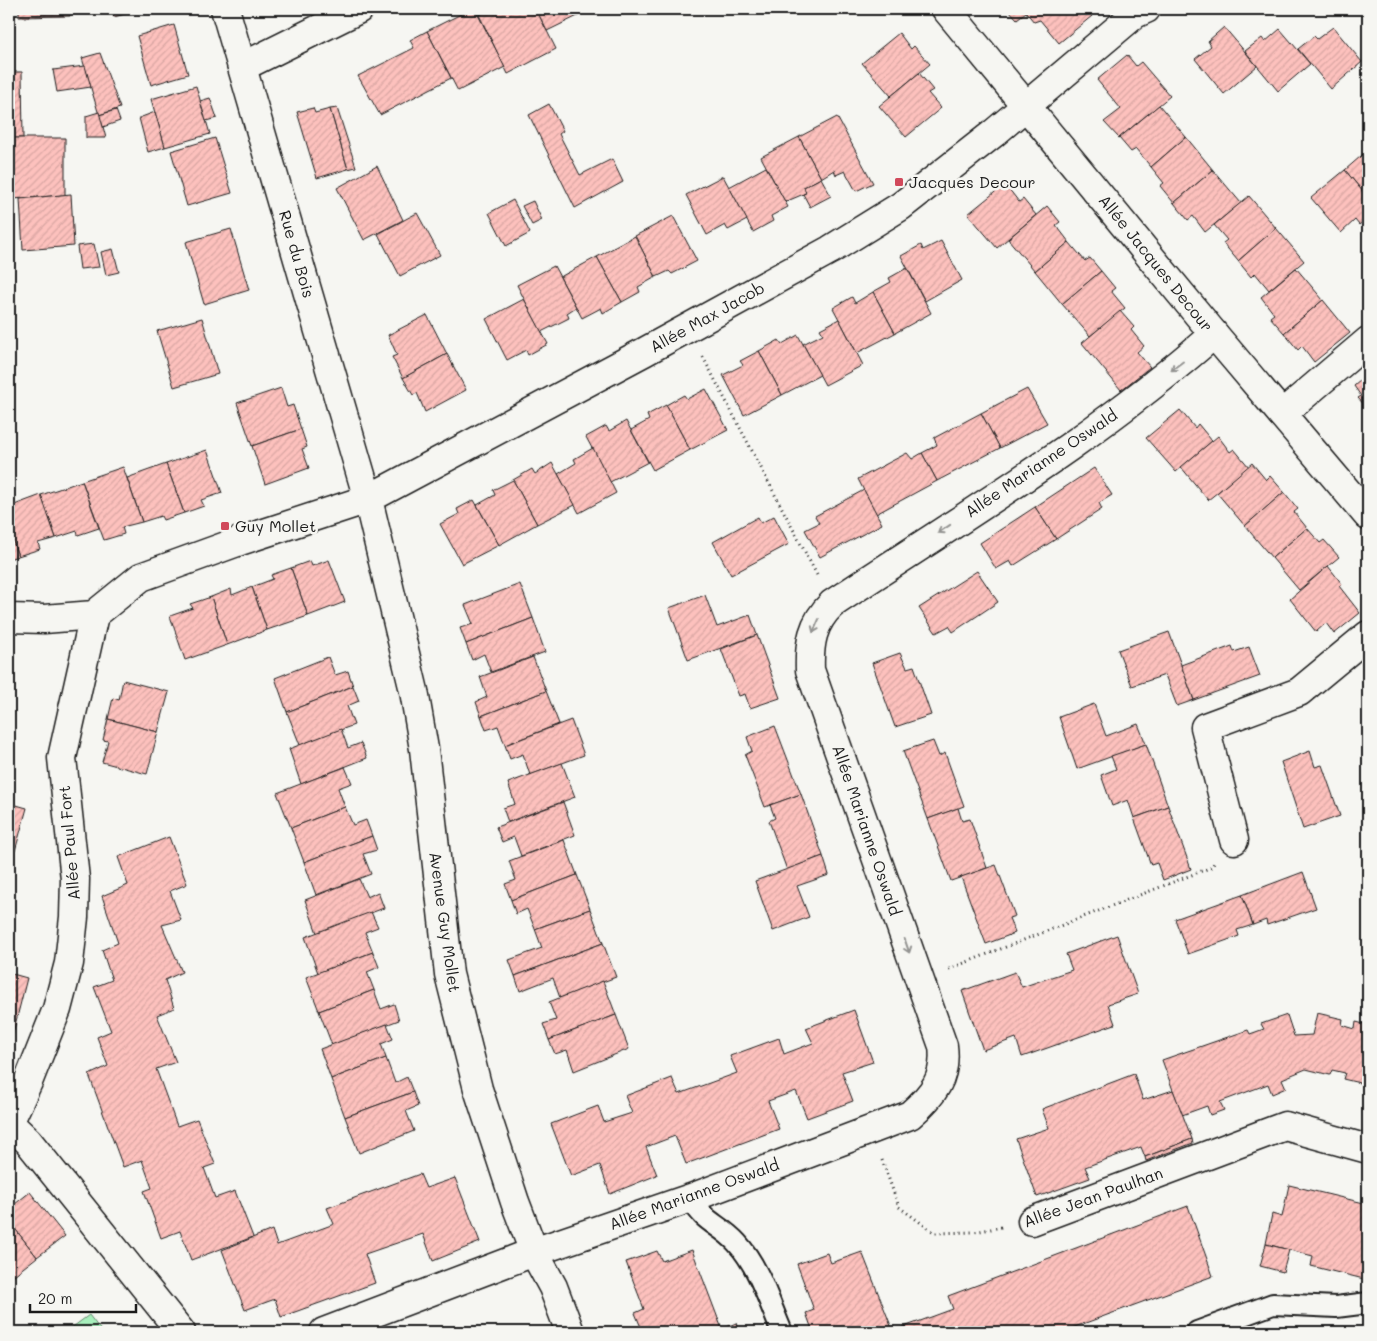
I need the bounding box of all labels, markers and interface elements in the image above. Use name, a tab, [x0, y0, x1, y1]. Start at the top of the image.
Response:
place label: Jacques Decour	[909, 171, 1036, 192]
marker: Jacques Decour	[893, 176, 905, 188]
street label: Allée Jacques Decour	[1095, 190, 1218, 336]
street label: Rue du Bois	[275, 208, 320, 300]
street label: Allée Max Jacob	[646, 276, 768, 357]
one-way arrow	[1170, 361, 1184, 371]
street label: Allée Marianne Oswald	[960, 404, 1121, 521]
place label: Guy Mollet	[235, 515, 316, 536]
marker: Guy Mollet	[219, 520, 231, 532]
one-way arrow	[937, 524, 951, 535]
one-way arrow	[810, 618, 820, 633]
street label: Allée Marianne Oswald	[828, 742, 907, 918]
street label: Allée Paul Fort	[53, 785, 84, 901]
street label: Avenue Guy Mollet	[425, 850, 466, 994]
one-way arrow	[903, 938, 913, 954]
street label: Allée Marianne Oswald	[606, 1153, 782, 1234]
street label: Allée Jean Paulhan	[1020, 1162, 1166, 1232]
scale bar	[30, 1281, 136, 1313]
text: 20 m	[38, 1288, 72, 1308]

